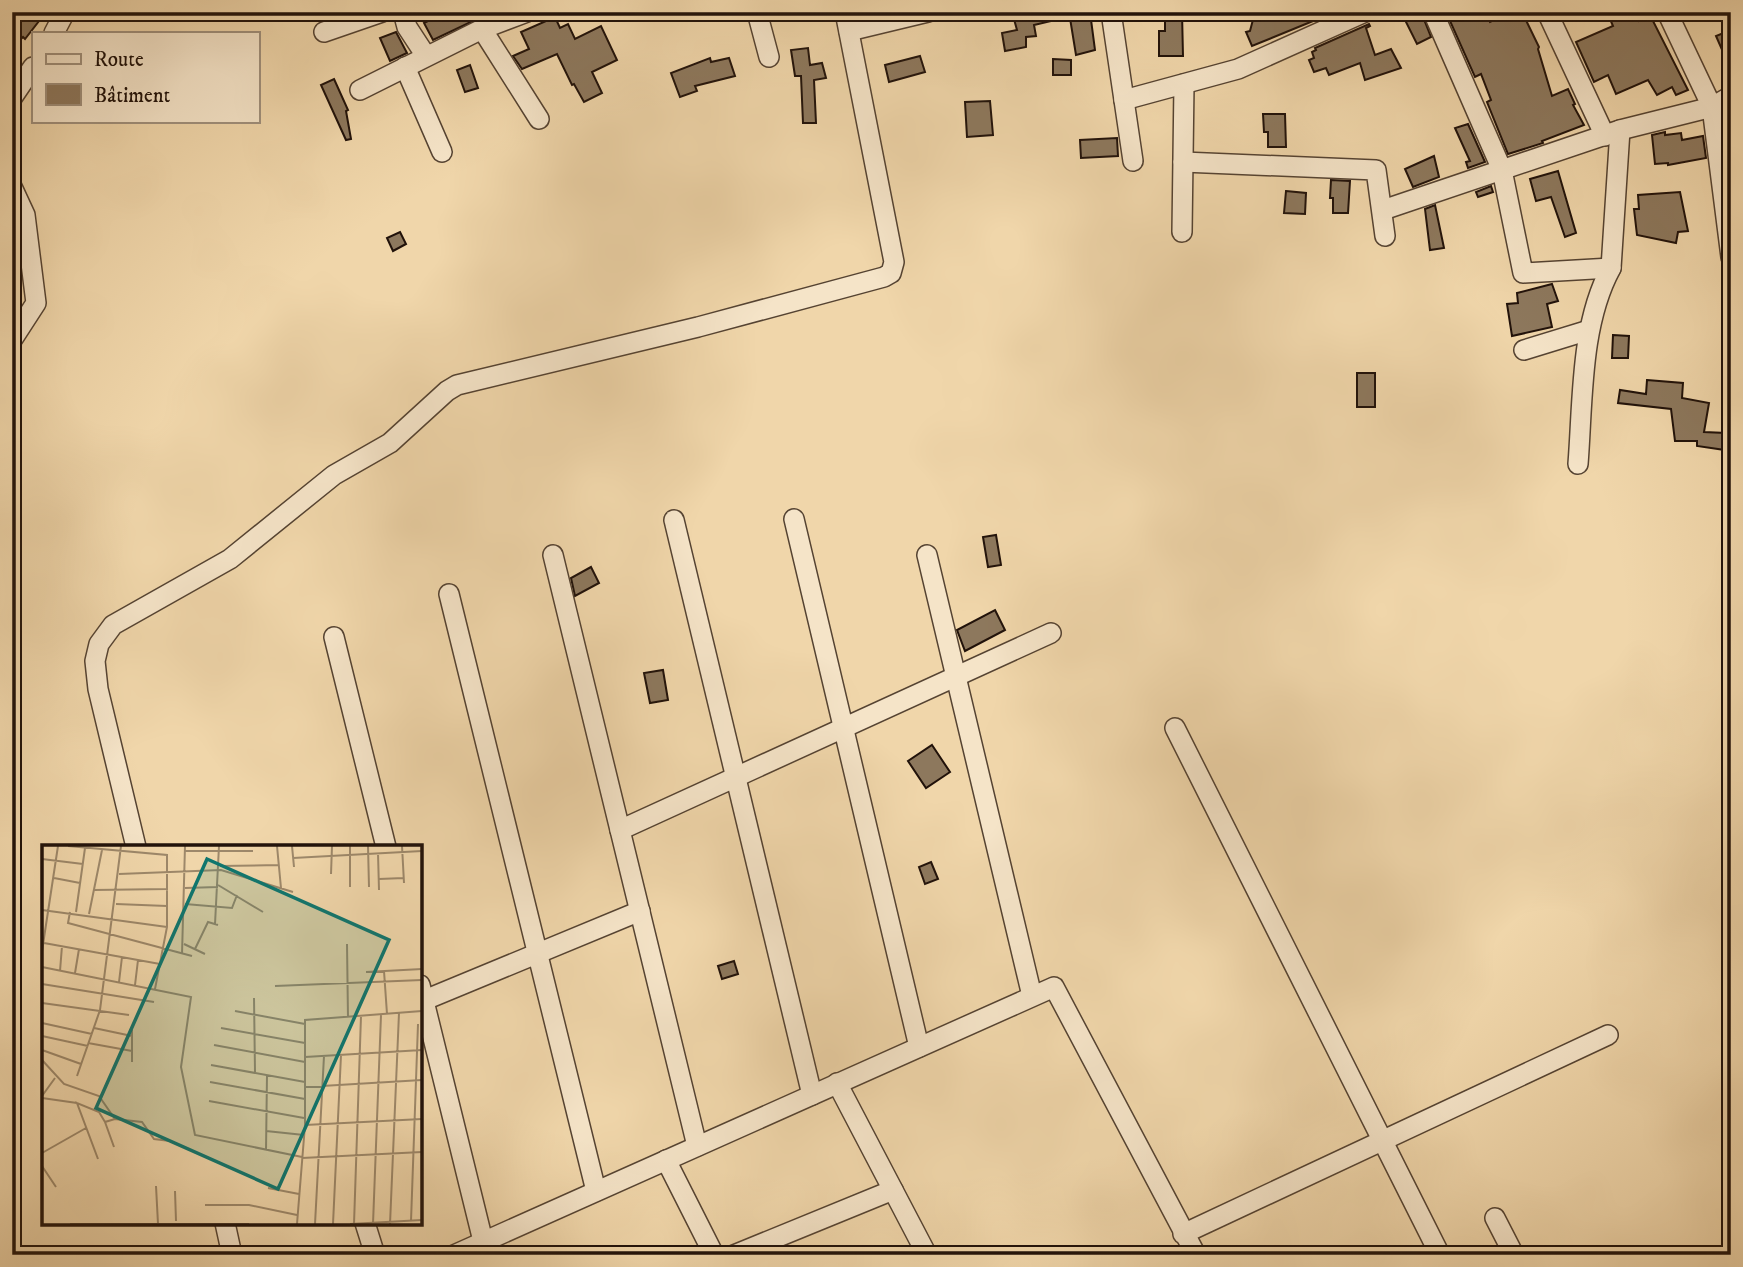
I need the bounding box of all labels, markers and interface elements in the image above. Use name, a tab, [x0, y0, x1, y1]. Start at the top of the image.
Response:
legend	[32, 32, 259, 122]
text: Route	[94, 47, 144, 73]
text: Bâtiment	[94, 83, 171, 109]
inset map	[42, 845, 422, 1225]

